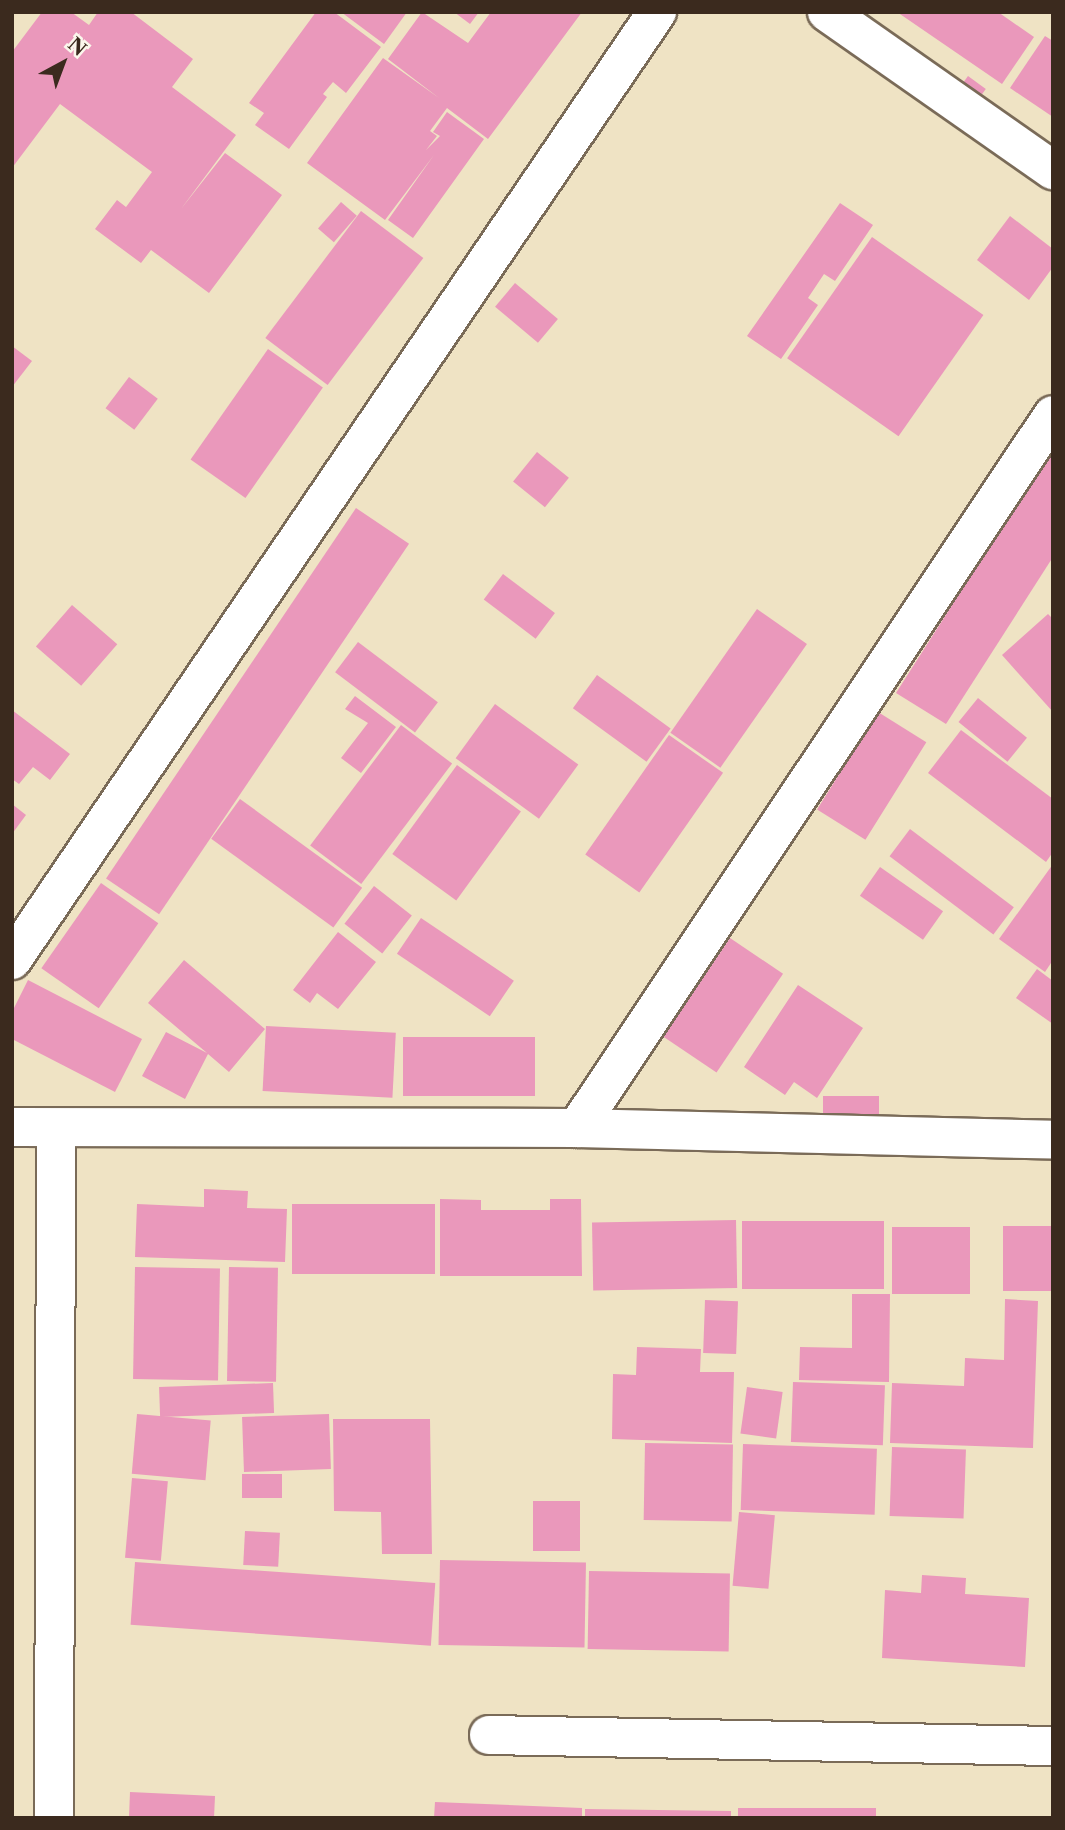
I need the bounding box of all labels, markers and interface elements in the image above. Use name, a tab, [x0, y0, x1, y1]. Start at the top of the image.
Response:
north arrow	[28, 28, 98, 98]
text: N	[63, 33, 91, 61]

